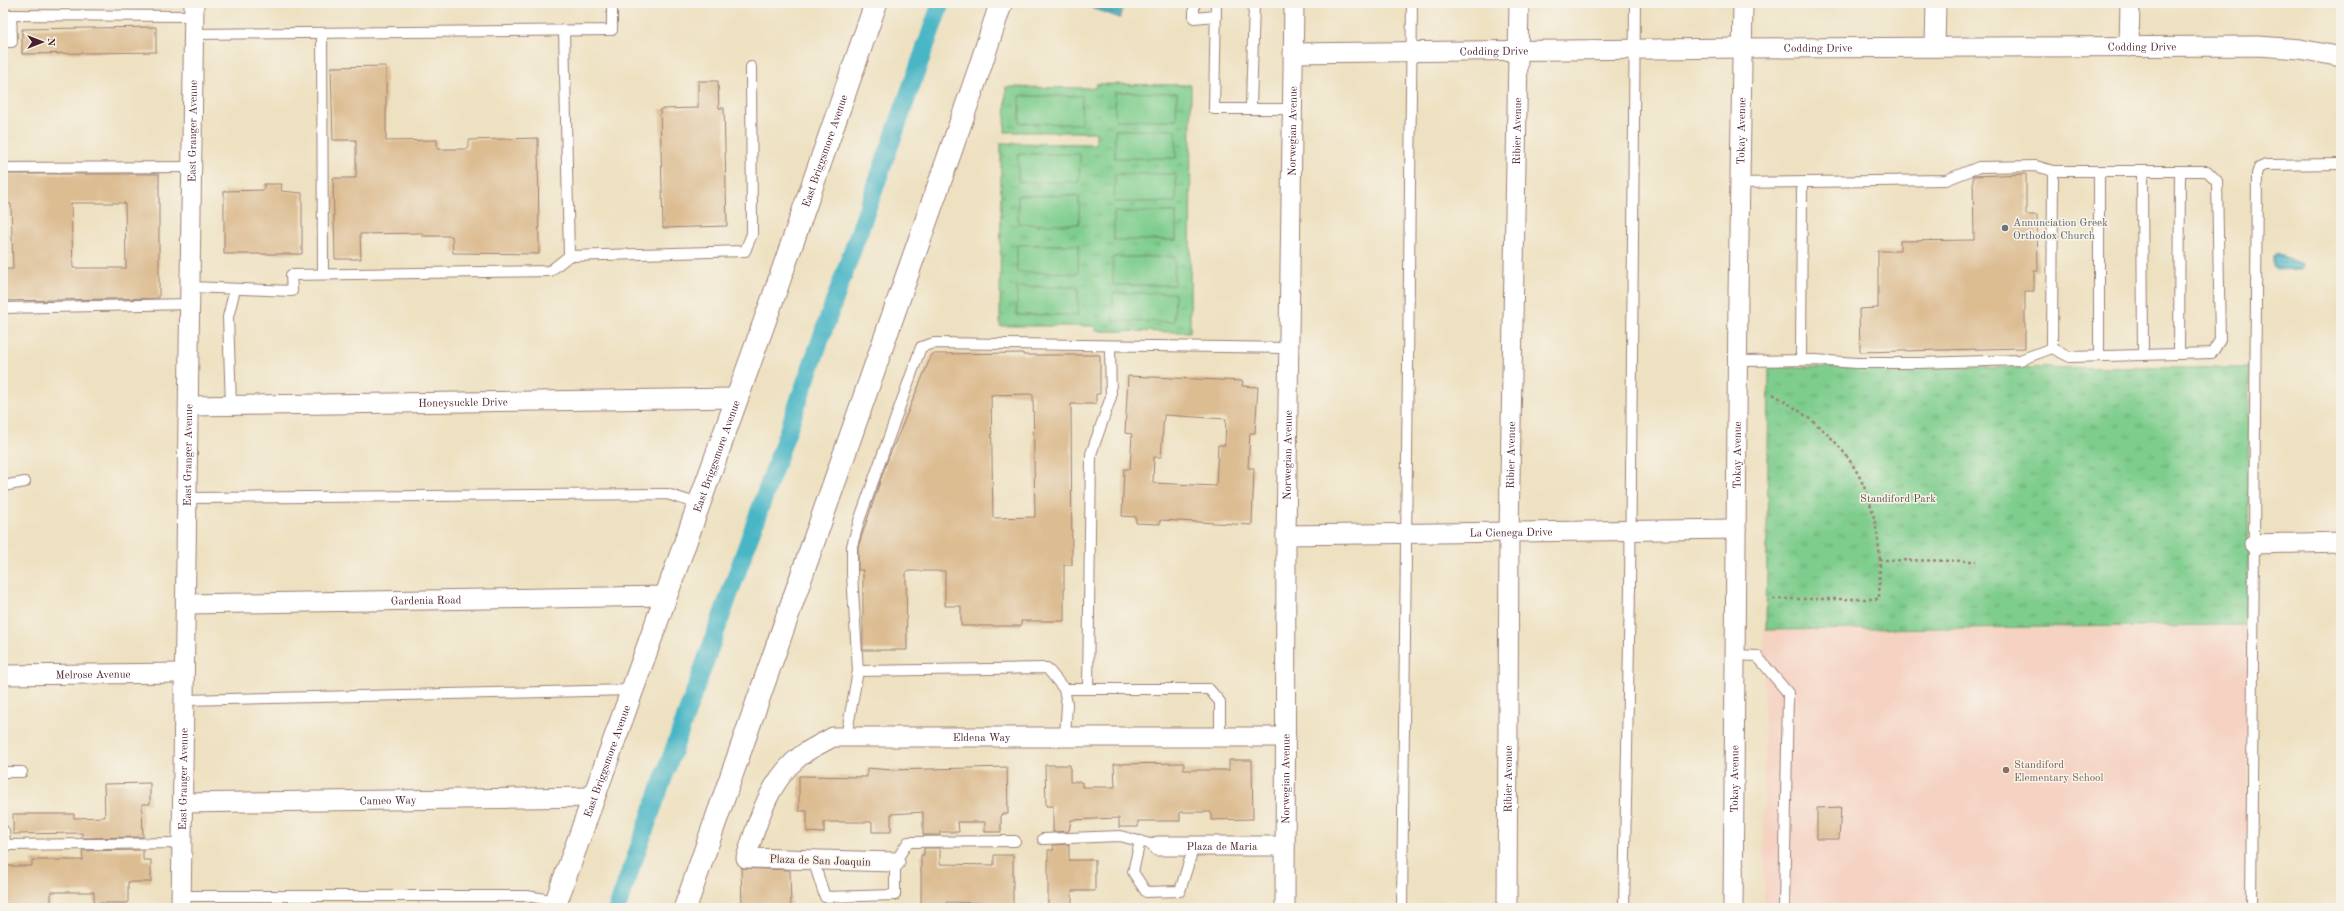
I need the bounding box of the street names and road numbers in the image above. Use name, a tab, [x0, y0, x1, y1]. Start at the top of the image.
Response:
street label: Codding Drive	[2108, 42, 2176, 54]
street label: Codding Drive	[1784, 44, 1852, 55]
street label: Codding Drive	[1460, 46, 1528, 58]
street label: East Granger Avenue	[187, 80, 200, 182]
street label: Norwegian Avenue	[1287, 86, 1300, 176]
street label: East Briggsmore Avenue	[801, 94, 851, 209]
street label: Ribier Avenue	[1512, 97, 1524, 165]
street label: Tokay Avenue	[1736, 97, 1748, 165]
street label: Honeysuckle Drive	[418, 397, 508, 410]
street label: East Briggsmore Avenue	[692, 399, 743, 514]
street label: East Granger Avenue	[183, 404, 195, 506]
street label: Norwegian Avenue	[1283, 410, 1295, 500]
street label: Ribier Avenue	[1506, 421, 1518, 489]
street label: Tokay Avenue	[1732, 421, 1744, 489]
street label: La Cienega Drive	[1469, 527, 1553, 540]
street label: Gardenia Road	[391, 595, 462, 608]
street label: Melrose Avenue	[55, 670, 131, 681]
street label: East Briggsmore Avenue	[583, 704, 633, 819]
street label: East Granger Avenue	[178, 728, 191, 830]
street label: Eldena Way	[953, 733, 1011, 744]
street label: Norwegian Avenue	[1281, 734, 1292, 824]
street label: Ribier Avenue	[1504, 745, 1515, 813]
street label: Tokay Avenue	[1730, 745, 1741, 813]
street label: Cameo Way	[359, 796, 417, 807]
street label: Plaza de Maria	[1187, 842, 1258, 853]
street label: Plaza de San Joaquin	[769, 854, 871, 869]

